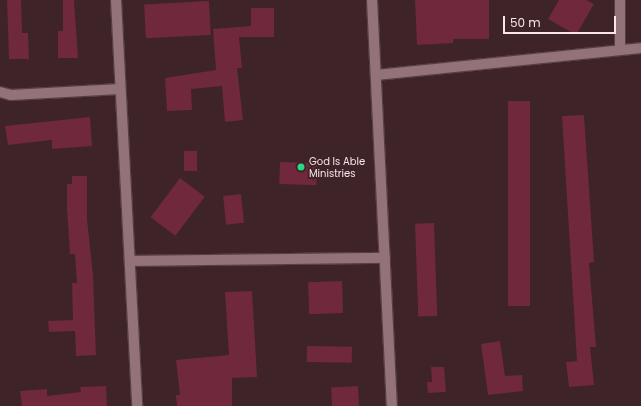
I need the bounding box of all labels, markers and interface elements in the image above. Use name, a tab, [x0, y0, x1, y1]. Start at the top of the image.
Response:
scale bar	[505, 8, 618, 34]
text: 50 m	[510, 14, 541, 31]
place label: God Is Able Ministries	[309, 155, 365, 178]
marker: God Is Able Ministries	[296, 162, 306, 172]

